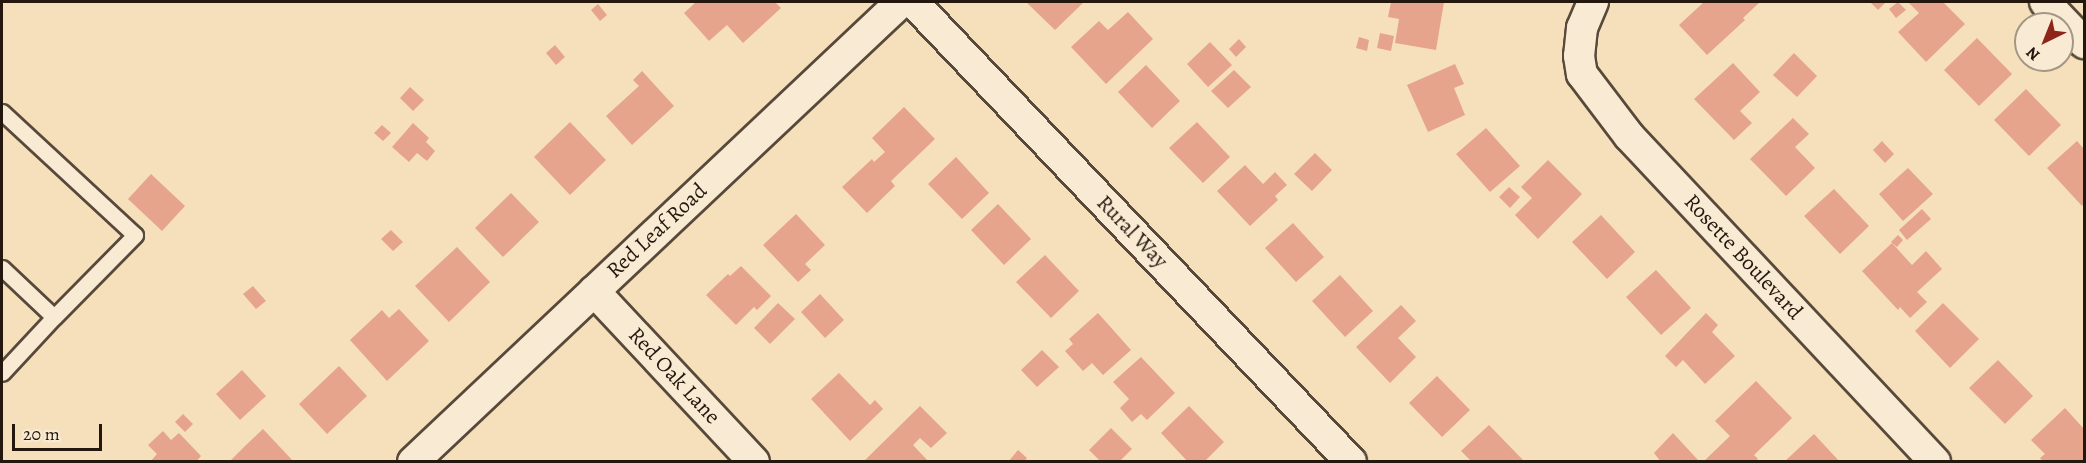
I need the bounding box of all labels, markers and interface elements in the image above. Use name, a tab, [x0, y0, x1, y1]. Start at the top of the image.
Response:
north arrow	[2014, 12, 2074, 72]
text: N	[2021, 42, 2045, 66]
street label: Red Leaf Road	[601, 178, 713, 284]
street label: Rosette Boulevard	[1678, 189, 1808, 325]
street label: Rural Way	[1091, 190, 1173, 274]
street label: Red Oak Lane	[622, 322, 726, 430]
scale bar	[15, 412, 105, 450]
text: 20 m	[23, 422, 60, 446]

